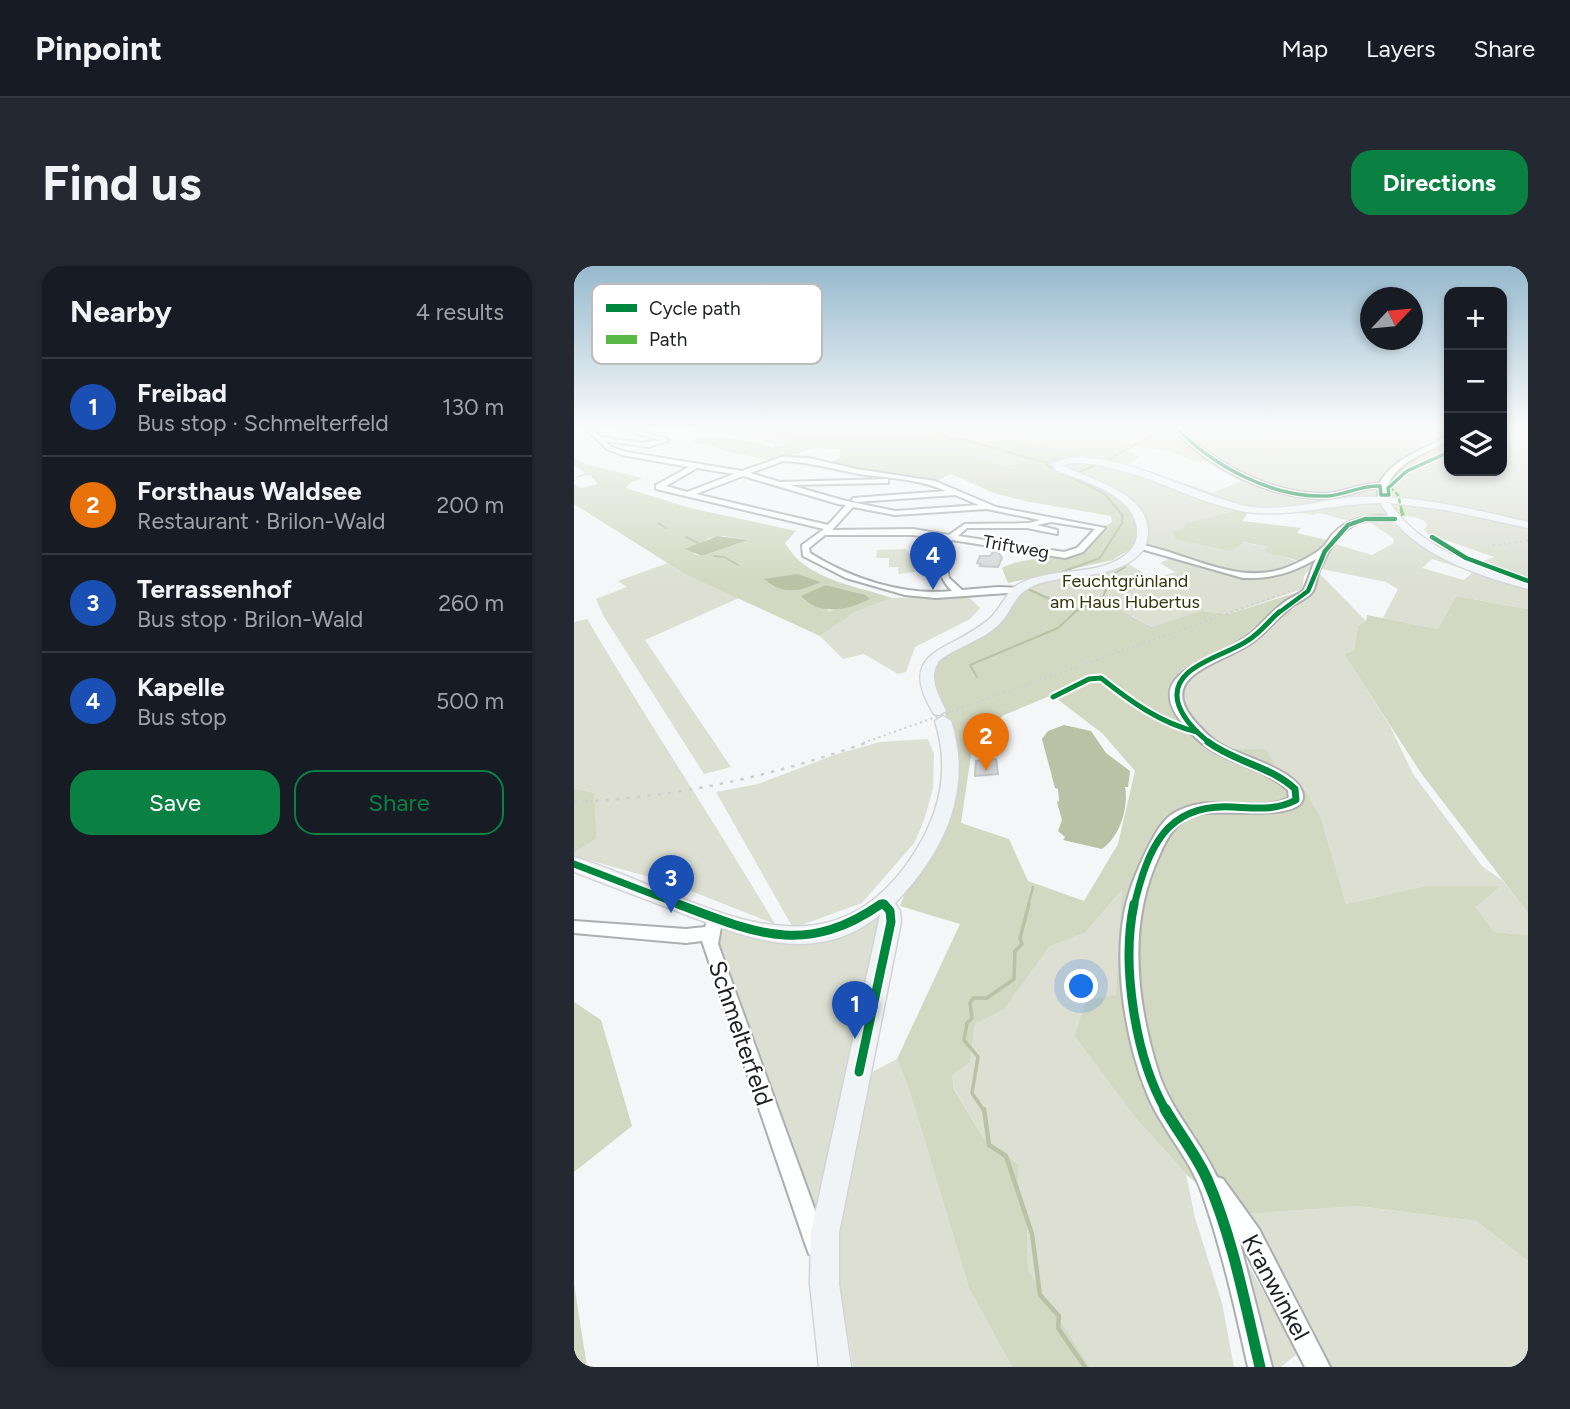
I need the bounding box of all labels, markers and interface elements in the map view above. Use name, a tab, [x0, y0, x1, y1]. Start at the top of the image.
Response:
text: Pinpoint	[35, 29, 162, 68]
text: Map	[1281, 34, 1328, 63]
text: Layers	[1366, 34, 1435, 63]
text: Share	[1473, 34, 1535, 63]
button: Directions	[1351, 150, 1528, 215]
text: Find us	[42, 153, 201, 212]
legend	[592, 284, 822, 364]
north arrow	[1360, 287, 1423, 350]
map controls	[1444, 287, 1507, 476]
button: +	[1444, 287, 1507, 350]
text: Nearby	[70, 293, 172, 330]
text: Cycle path	[649, 297, 741, 320]
text: 4 results	[416, 298, 504, 326]
text: Path	[649, 328, 687, 351]
button: −	[1444, 350, 1507, 413]
text: Freibad	[137, 377, 227, 409]
text: 1	[88, 393, 98, 421]
text: 130 m	[442, 393, 504, 421]
text: Bus stop · Schmelterfeld	[137, 409, 389, 437]
button: layers	[1444, 413, 1507, 476]
text: Forsthaus Waldsee	[137, 475, 362, 507]
text: 2	[86, 491, 100, 519]
text: 200 m	[436, 491, 504, 519]
text: Restaurant · Brilon-Wald	[137, 507, 386, 535]
street label: Triftweg	[981, 530, 1051, 564]
pin: 4	[910, 532, 956, 590]
park label: Feuchtgrünland am Haus Hubertus	[1050, 570, 1200, 613]
text: Terrassenhof	[137, 573, 292, 605]
text: 3	[87, 589, 99, 617]
text: 260 m	[438, 589, 504, 617]
text: Bus stop · Brilon-Wald	[137, 605, 363, 633]
text: Kapelle	[137, 671, 225, 703]
text: 4	[86, 687, 100, 715]
text: 500 m	[436, 687, 504, 715]
text: Bus stop	[137, 703, 227, 731]
pin: 2	[963, 713, 1009, 771]
button: Save	[70, 770, 280, 835]
button: Share	[294, 770, 504, 835]
pin: 3	[648, 855, 694, 913]
street label: Schmelterfeld	[703, 957, 779, 1109]
your location	[1064, 969, 1098, 1003]
pin: 1	[832, 981, 878, 1039]
street label: Kranwinkel	[1236, 1229, 1316, 1345]

